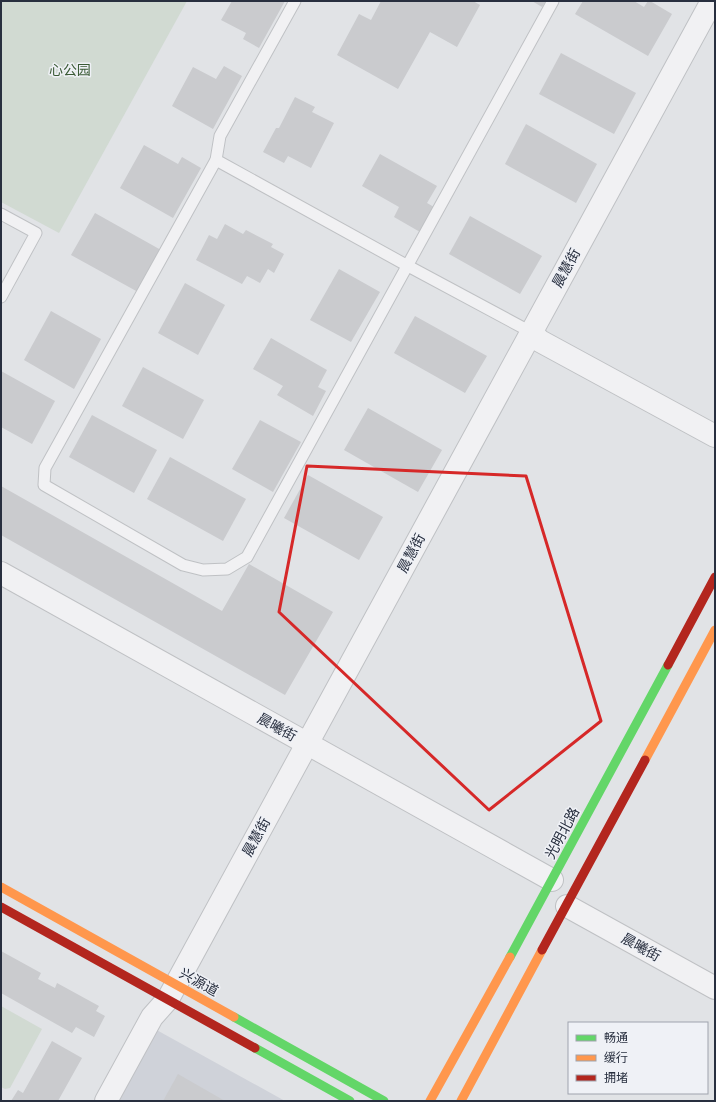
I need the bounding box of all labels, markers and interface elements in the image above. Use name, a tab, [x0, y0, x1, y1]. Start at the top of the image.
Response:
park label: 心公园	[49, 60, 91, 80]
street label: 晨慧街	[547, 245, 585, 291]
street label: 晨慧街	[392, 530, 430, 576]
street label: 晨曦街	[254, 708, 300, 746]
street label: 光明北路	[540, 804, 584, 862]
street label: 晨慧街	[237, 814, 275, 860]
street label: 晨曦街	[618, 928, 664, 966]
street label: 兴源道	[176, 963, 222, 1001]
legend	[568, 1022, 708, 1094]
text: 畅通	[604, 1029, 628, 1047]
text: 缓行	[604, 1049, 628, 1067]
text: 拥堵	[604, 1069, 628, 1087]

